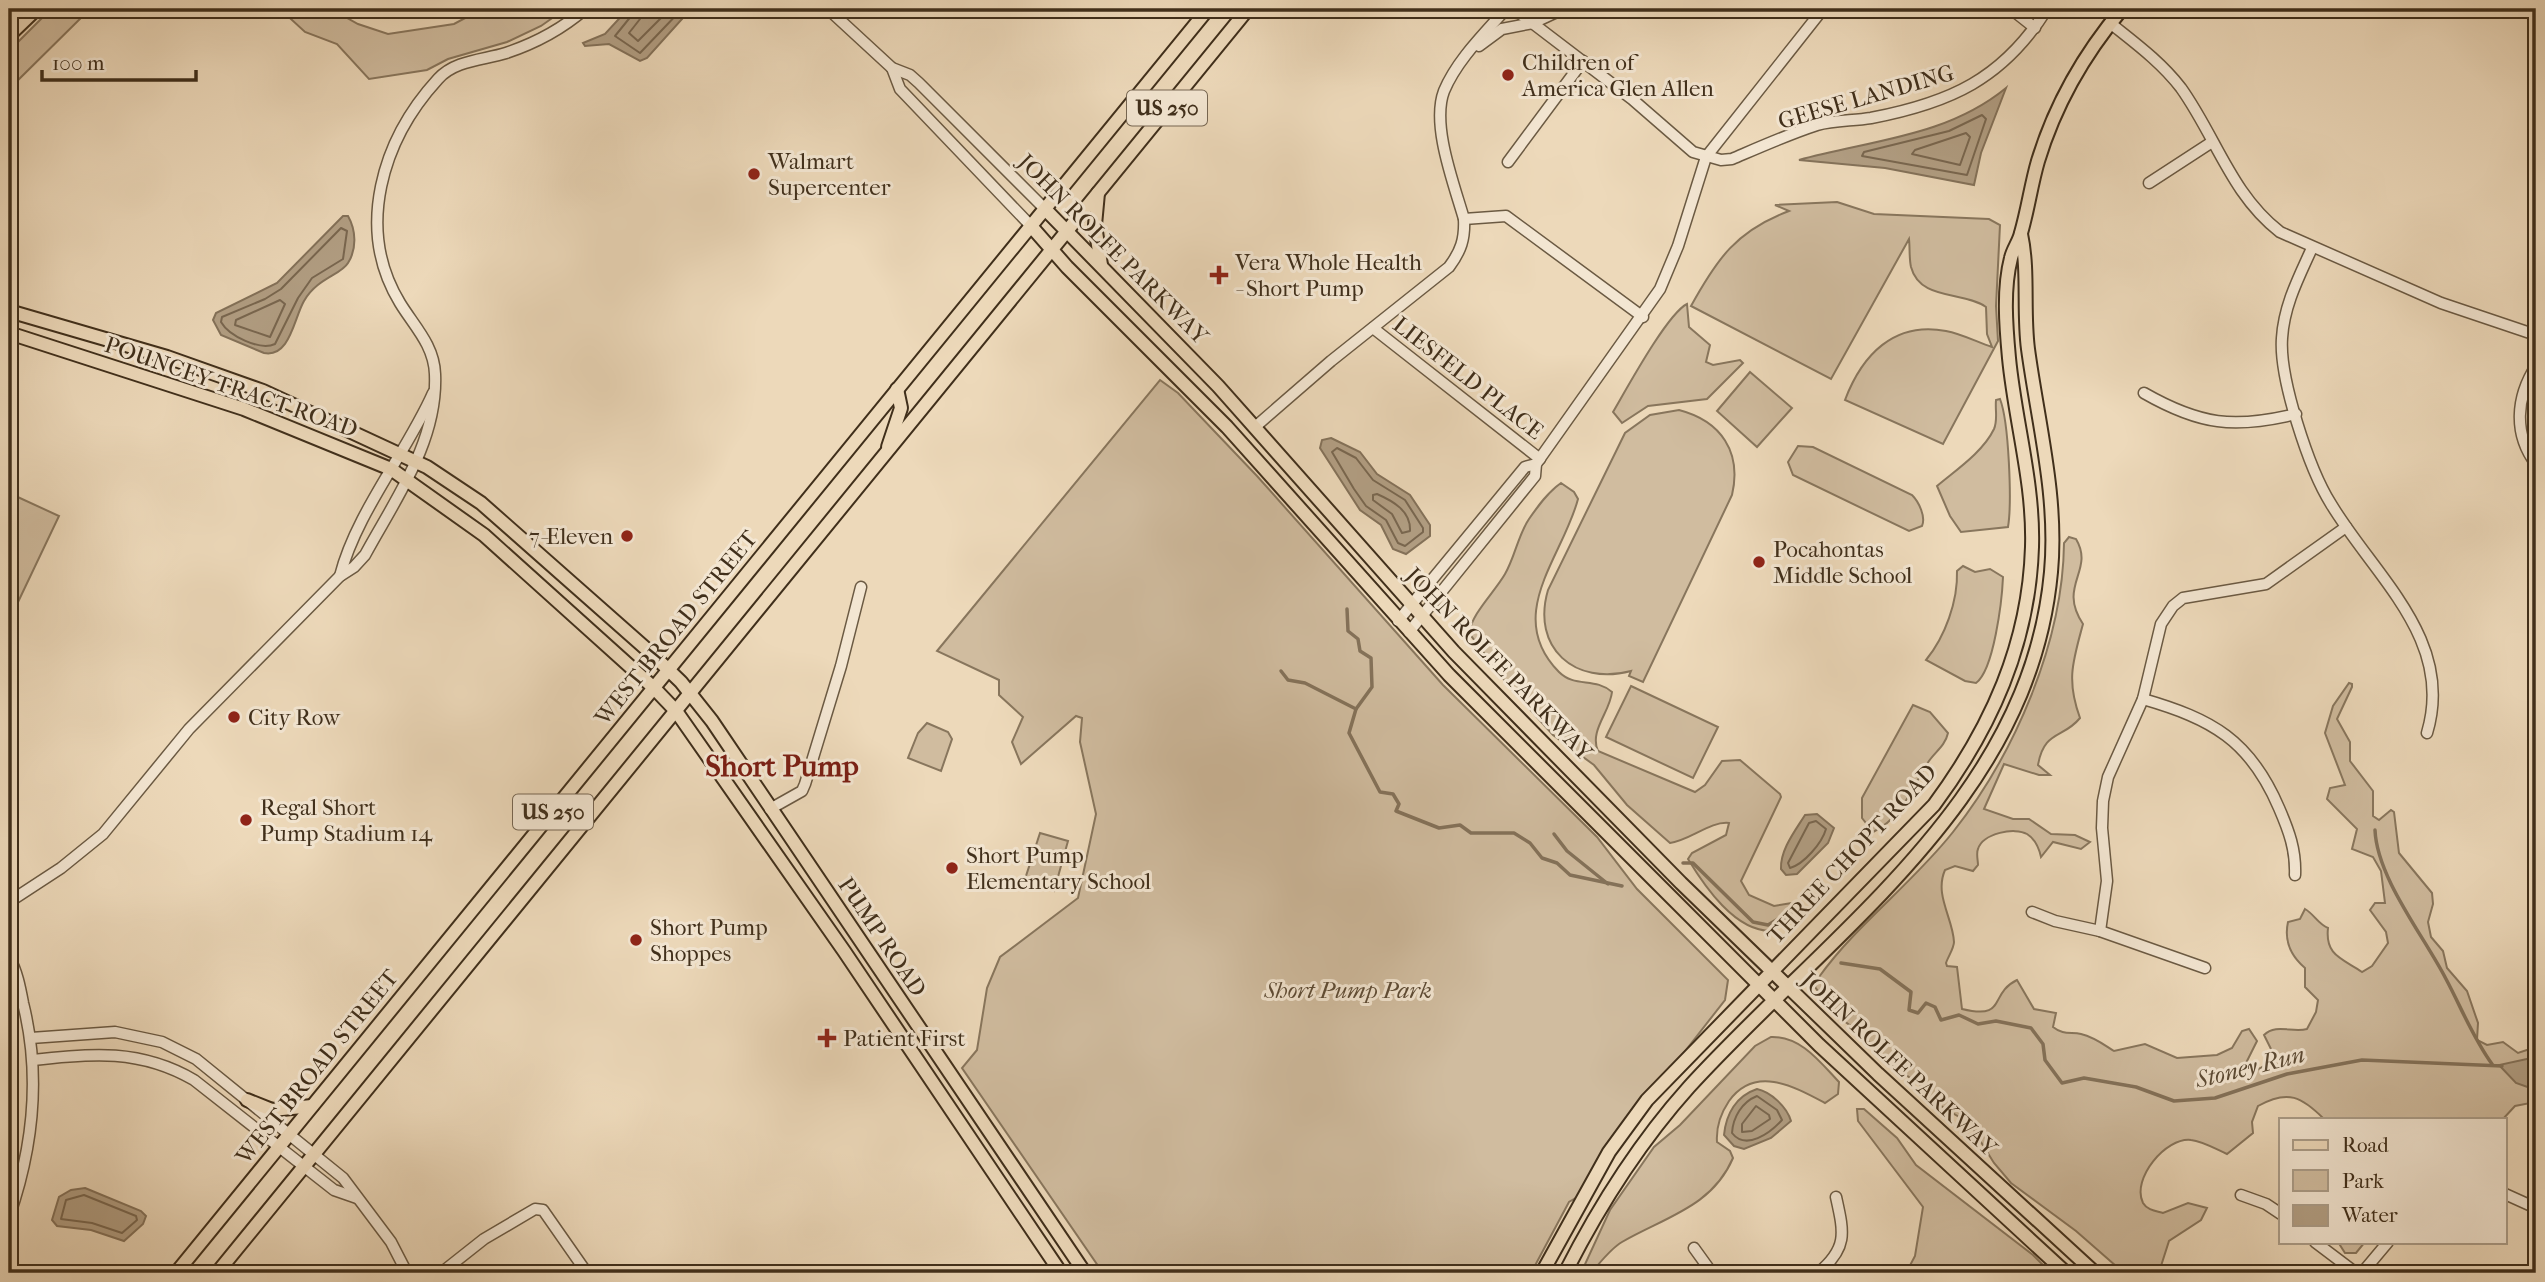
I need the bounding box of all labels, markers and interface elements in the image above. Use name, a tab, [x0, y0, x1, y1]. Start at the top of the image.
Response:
scale bar	[42, 38, 196, 82]
place label: Children of America Glen Allen	[1521, 49, 1714, 102]
text: 100 m	[52, 51, 105, 75]
street label: GEESE LANDING	[1775, 59, 1957, 135]
marker: Children of America Glen Allen	[1500, 67, 1516, 83]
road number: US 250	[1127, 90, 1207, 126]
street label: JOHN ROLFE PARKWAY	[1011, 147, 1215, 351]
place label: Walmart Supercenter	[767, 148, 891, 201]
marker: Walmart Supercenter	[746, 166, 762, 182]
place label: Vera Whole Health - Short Pump	[1234, 249, 1422, 302]
marker: Vera Whole Health - Short Pump	[1209, 265, 1229, 285]
street label: LIESFELD PLACE	[1387, 311, 1549, 445]
street label: POUNCEY TRACT ROAD	[101, 331, 361, 443]
place label: 7-Eleven	[529, 523, 614, 550]
street label: WEST BROAD STREET	[589, 525, 763, 732]
marker: 7-Eleven	[619, 528, 635, 544]
place label: Pocahontas Middle School	[1773, 536, 1913, 589]
marker: Pocahontas Middle School	[1751, 554, 1767, 570]
street label: JOHN ROLFE PARKWAY	[1398, 560, 1599, 767]
place label: City Row	[248, 704, 341, 731]
marker: City Row	[226, 709, 242, 725]
district label: Short Pump	[705, 749, 859, 784]
street label: THREE CHOPT ROAD	[1762, 759, 1942, 949]
place label: Regal Short Pump Stadium 14	[260, 794, 434, 847]
road number: US 250	[513, 794, 593, 830]
marker: Regal Short Pump Stadium 14	[238, 812, 254, 828]
place label: Short Pump Elementary School	[966, 842, 1152, 895]
marker: Short Pump Elementary School	[944, 860, 960, 876]
street label: PUMP ROAD	[832, 872, 932, 1002]
place label: Short Pump Shoppes	[650, 914, 768, 967]
marker: Short Pump Shoppes	[628, 932, 644, 948]
street label: WEST BROAD STREET	[230, 964, 404, 1171]
street label: JOHN ROLFE PARKWAY	[1794, 965, 2003, 1163]
park label: Short Pump Park	[1263, 977, 1432, 1004]
place label: Patient First	[843, 1025, 965, 1052]
marker: Patient First	[817, 1028, 837, 1048]
water label: Stoney Run	[2192, 1040, 2307, 1094]
legend	[2279, 1118, 2506, 1244]
text: Road	[2342, 1133, 2389, 1157]
text: Park	[2342, 1169, 2384, 1193]
text: Water	[2341, 1203, 2398, 1227]

